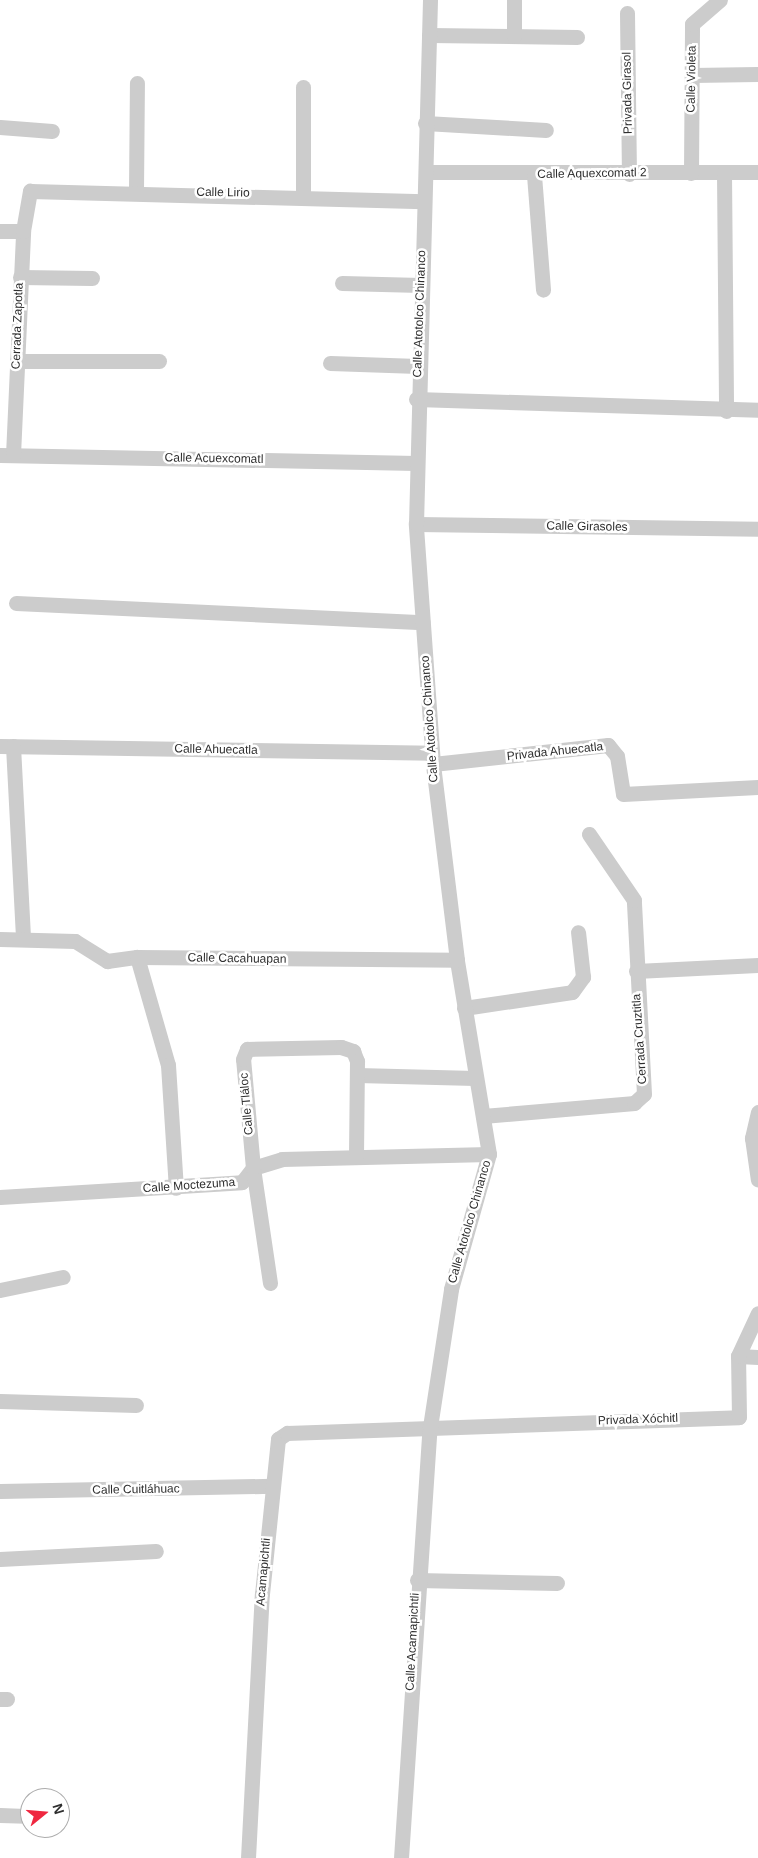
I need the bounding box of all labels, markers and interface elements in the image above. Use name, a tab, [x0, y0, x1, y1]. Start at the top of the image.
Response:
street label: Calle Violeta	[684, 45, 700, 113]
street label: Privada Girasol	[620, 52, 636, 134]
street label: Calle Aquexcomatl 2	[537, 166, 647, 182]
street label: Calle Lirio	[196, 185, 250, 201]
street label: Calle Atotolco Chinanco	[411, 250, 429, 378]
street label: Cerrada Zapotla	[9, 282, 27, 370]
street label: Calle Acuexcomatl	[164, 451, 264, 467]
street label: Calle Girasoles	[546, 519, 628, 535]
street label: Calle Atotolco Chinanco	[418, 655, 442, 783]
street label: Privada Ahuecatla	[506, 740, 604, 764]
street label: Calle Ahuecatla	[174, 742, 258, 758]
street label: Calle Cacahuapan	[188, 951, 286, 967]
street label: Cerrada Cruztitla	[630, 993, 650, 1085]
street label: Calle Tláloc	[237, 1072, 257, 1136]
street label: Calle Atotolco Chinanco	[445, 1158, 495, 1286]
street label: Calle Moctezuma	[142, 1176, 236, 1196]
street label: Privada Xóchitl	[598, 1411, 678, 1429]
street label: Calle Cuitláhuac	[92, 1482, 180, 1498]
street label: Acamapichtli	[254, 1537, 274, 1607]
street label: Calle Acamapichtli	[403, 1592, 423, 1692]
north arrow	[20, 1788, 70, 1838]
text: N	[49, 1802, 68, 1816]

